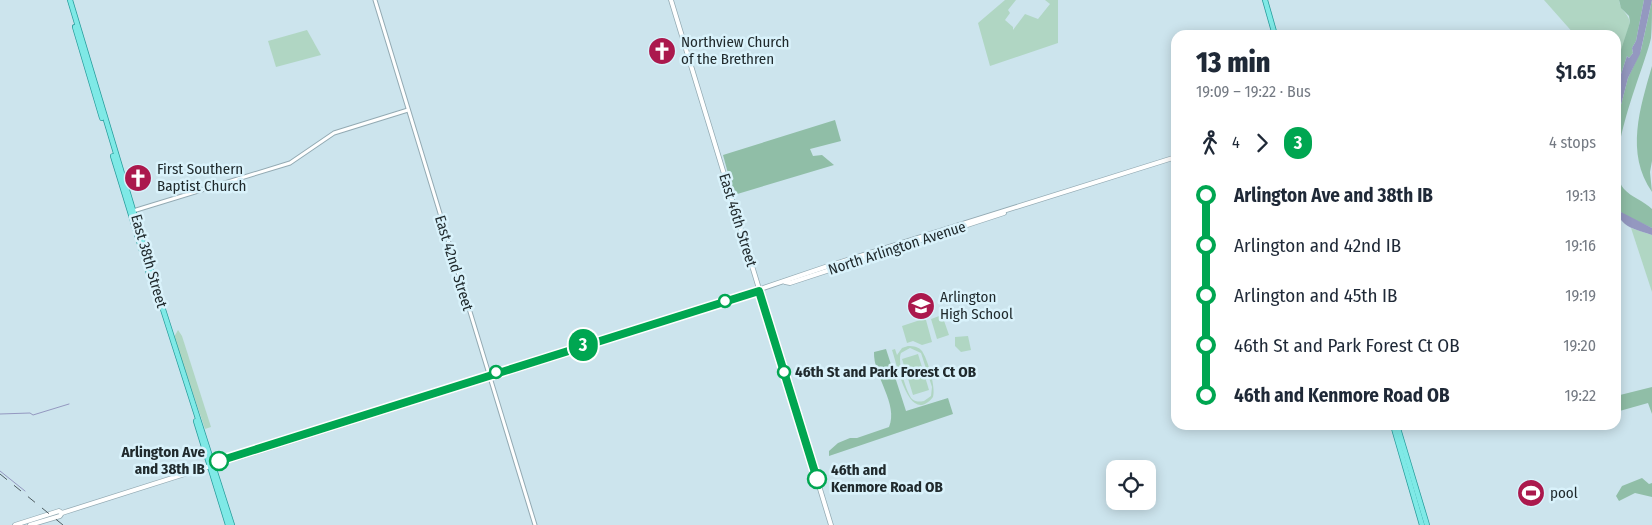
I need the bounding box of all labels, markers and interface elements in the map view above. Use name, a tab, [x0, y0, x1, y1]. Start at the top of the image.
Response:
place label: Northview Church of the Brethren	[681, 33, 790, 68]
church icon: Northview Church of the Brethren	[647, 36, 677, 66]
text: 13 min	[1196, 46, 1270, 79]
text: $1.65	[1556, 61, 1596, 84]
text: 19:09 – 19:22 · Bus	[1196, 82, 1311, 101]
icon: walk	[1196, 129, 1224, 157]
icon: forward	[1248, 129, 1276, 157]
text: 3	[1294, 132, 1302, 154]
text: 4	[1232, 133, 1240, 152]
text: 4 stops	[1549, 133, 1596, 152]
place label: First Southern Baptist Church	[157, 160, 246, 195]
church icon: First Southern Baptist Church	[123, 163, 153, 193]
street label: East 46th Street	[715, 171, 761, 269]
text: Arlington Ave and 38th IB	[1234, 184, 1433, 207]
text: 19:13	[1566, 186, 1596, 205]
street label: East 38th Street	[127, 212, 171, 310]
street label: East 42nd Street	[431, 213, 477, 313]
street label: North Arlington Avenue	[826, 217, 968, 279]
text: Arlington and 42nd IB	[1234, 234, 1401, 257]
text: 19:16	[1565, 236, 1596, 255]
text: Arlington and 45th IB	[1234, 284, 1397, 307]
text: 19:19	[1565, 286, 1596, 305]
place label: Arlington High School	[940, 288, 1013, 323]
school or university icon: Arlington High School	[906, 291, 936, 321]
unlabelled marker	[718, 294, 732, 308]
line badge: 3	[567, 329, 599, 361]
text: 3	[579, 334, 587, 356]
text: 46th St and Park Forest Ct OB	[1234, 334, 1460, 357]
text: 19:20	[1563, 336, 1596, 355]
place label: 46th St and Park Forest Ct OB	[795, 363, 977, 381]
unlabelled marker	[489, 365, 503, 379]
marker: 46th St and Park Forest Ct OB	[777, 365, 791, 379]
text: 46th and Kenmore Road OB	[1234, 384, 1450, 407]
text: 19:22	[1564, 386, 1596, 405]
place label: Arlington Ave and 38th IB	[120, 443, 206, 478]
marker: Arlington Ave and 38th IB	[209, 451, 229, 471]
map controls	[1106, 460, 1156, 510]
button: locate	[1106, 460, 1156, 510]
place label: 46th and Kenmore Road OB	[831, 461, 943, 496]
marker: 46th and Kenmore Road OB	[807, 469, 827, 489]
sports icon: pool	[1516, 478, 1546, 508]
place label: pool	[1550, 484, 1578, 502]

